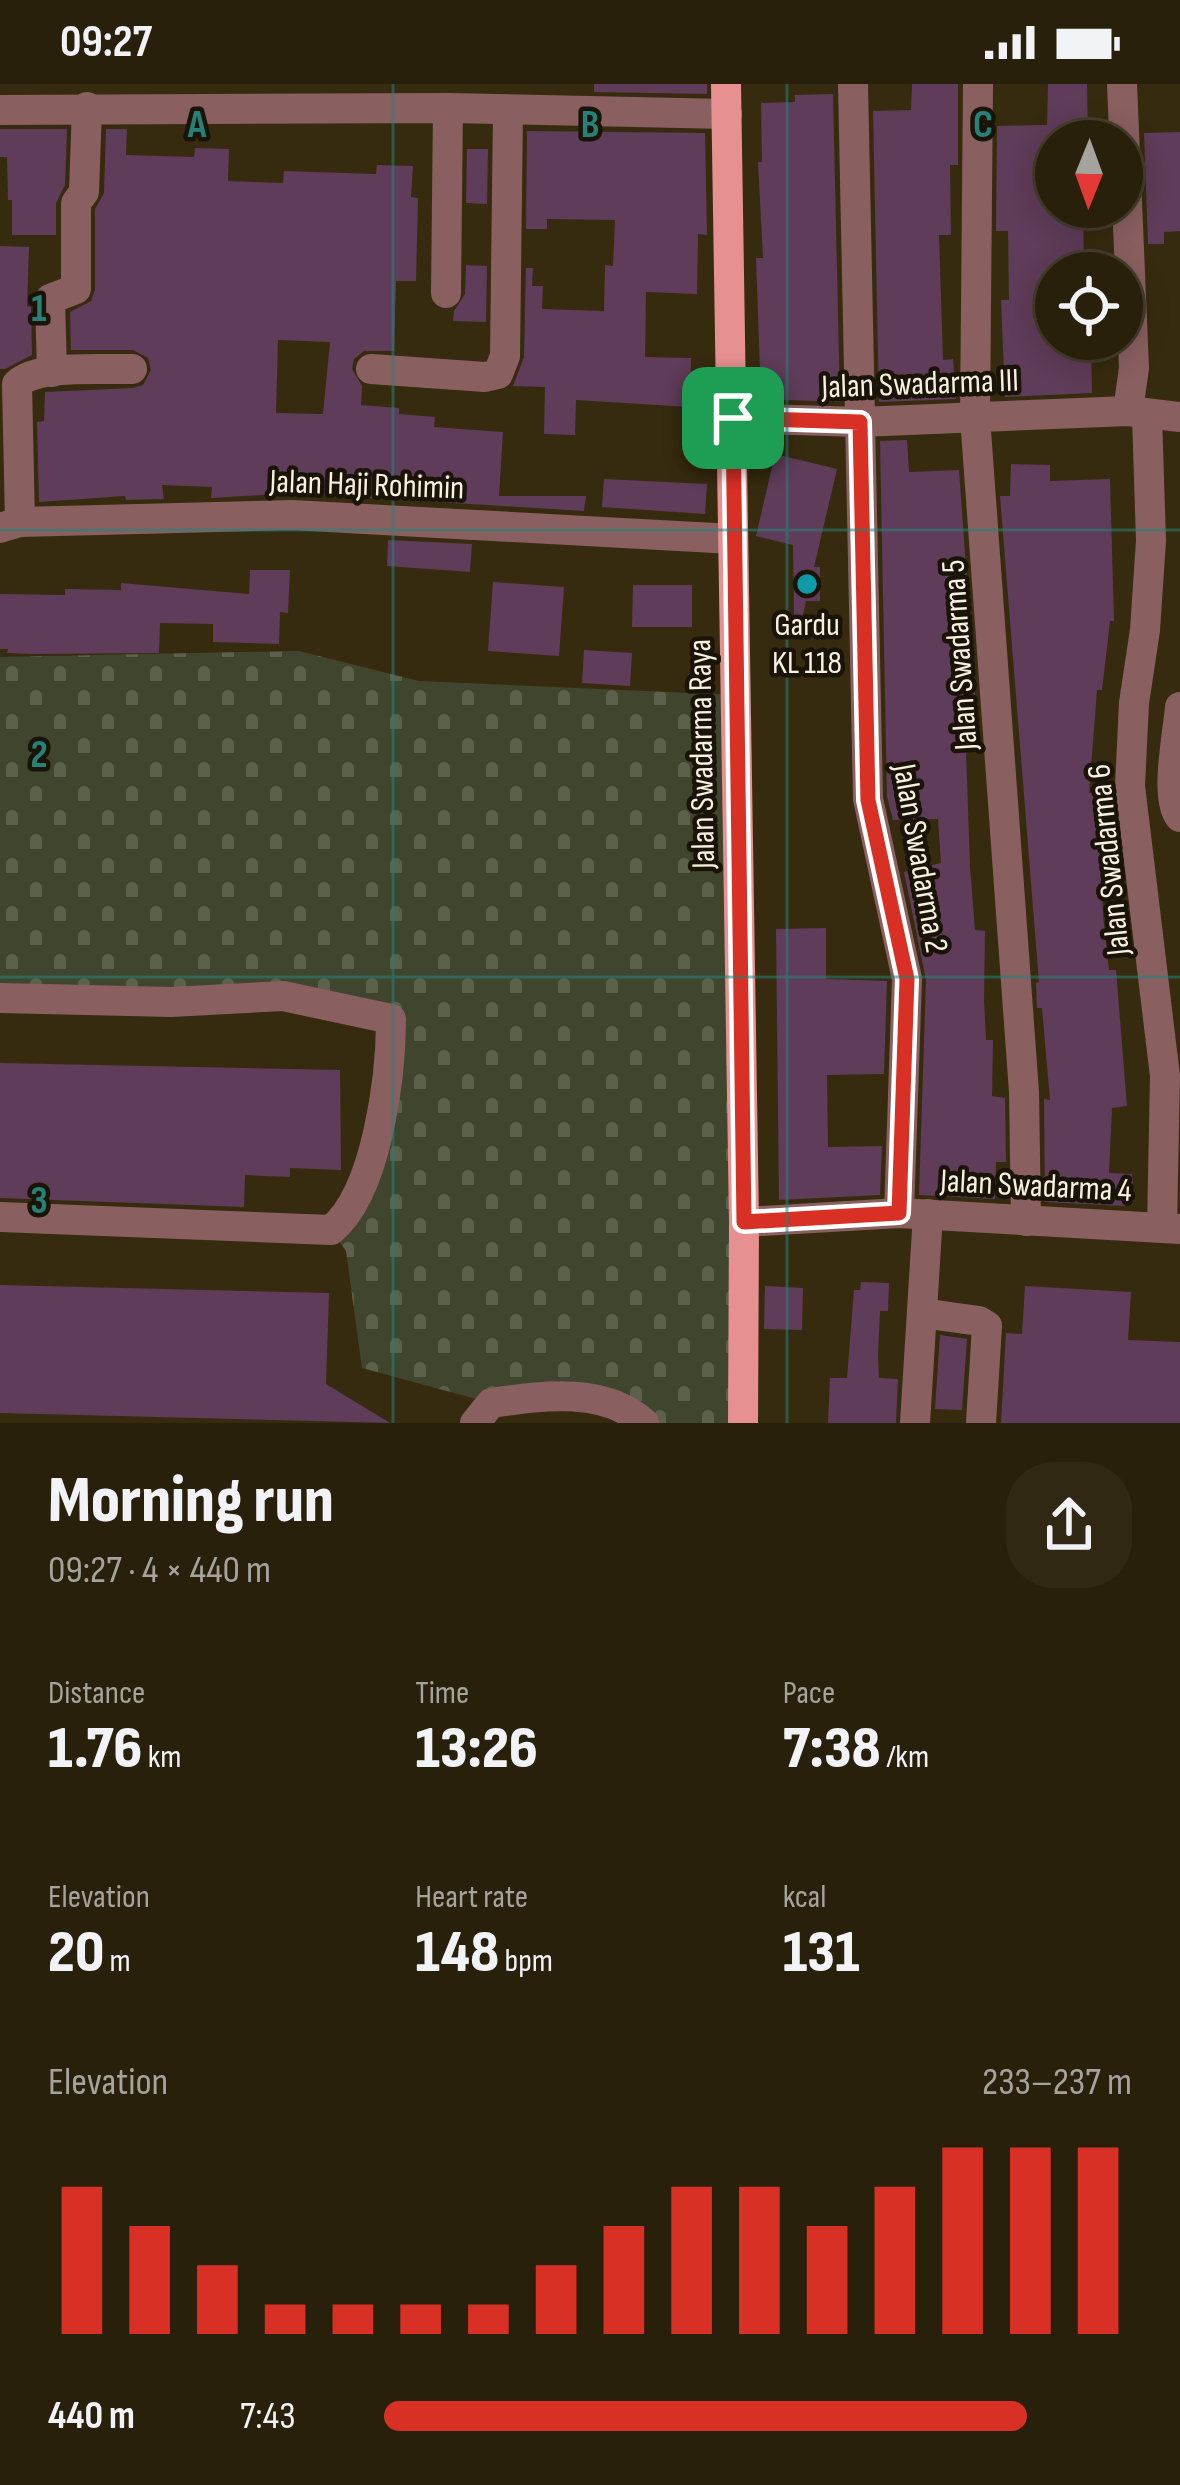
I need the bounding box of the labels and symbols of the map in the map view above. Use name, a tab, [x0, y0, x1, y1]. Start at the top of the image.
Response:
text: A	[187, 102, 207, 149]
text: B	[581, 102, 599, 149]
text: C	[973, 102, 993, 149]
north arrow	[1035, 120, 1143, 228]
text: 1	[31, 286, 47, 333]
street label: Jalan Swadarma III	[820, 361, 1020, 407]
pin	[682, 367, 784, 469]
street label: Jalan Haji Rohimin	[268, 462, 465, 508]
street label: Jalan Swadarma 5	[933, 558, 987, 752]
marker: Gardu KL 118	[794, 571, 820, 597]
place label: Gardu KL 118	[772, 605, 842, 683]
street label: Jalan Swadarma Raya	[680, 639, 724, 870]
text: 2	[30, 732, 48, 779]
street label: Jalan Swadarma 2	[884, 760, 956, 956]
street label: Jalan Swadarma 6	[1079, 762, 1139, 958]
street label: Jalan Swadarma 4	[938, 1161, 1133, 1211]
text: 3	[30, 1178, 48, 1225]

